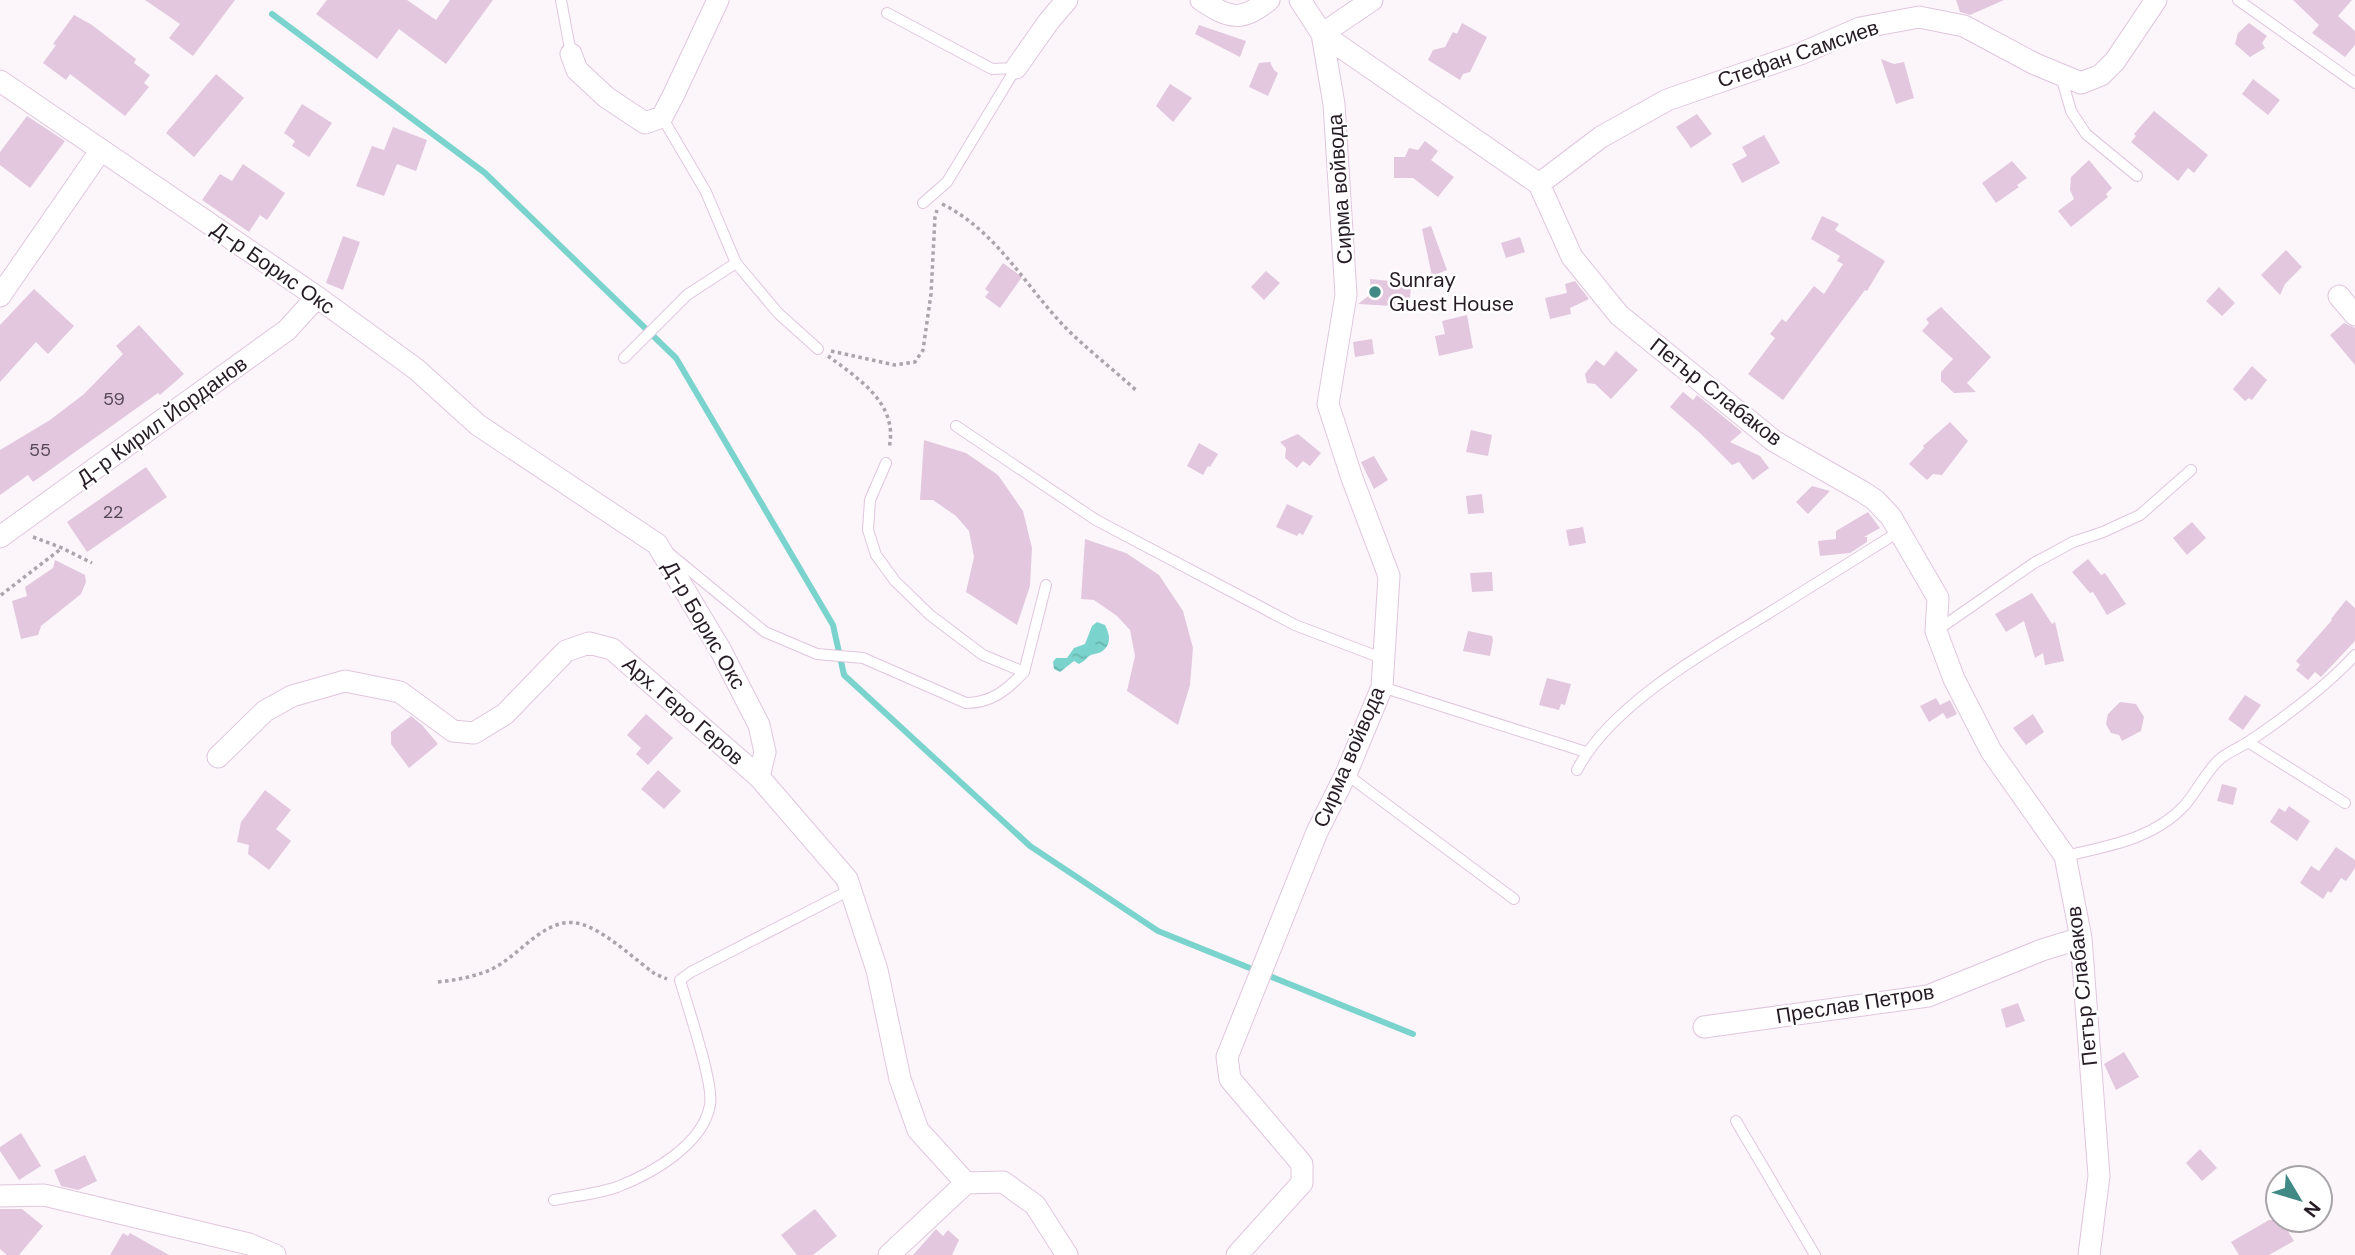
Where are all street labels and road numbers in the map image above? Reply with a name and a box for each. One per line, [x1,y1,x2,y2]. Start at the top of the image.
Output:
street label: Стефан Самсиев [1714,13,1882,95]
street label: Сирма войвода [1321,113,1359,265]
street label: Д-р Борис Окс [206,215,340,321]
street label: Петър Слабаков [1644,332,1788,452]
street label: Д-р Кирил Йорданов [71,350,253,492]
street label: Д-р Борис Окс [656,556,752,694]
street label: Арх. Геро Геров [616,650,750,772]
street label: Сирма войвода [1307,682,1391,832]
street label: Петър Слабаков [2060,905,2104,1067]
street label: Преслав Петров [1774,978,1936,1030]

